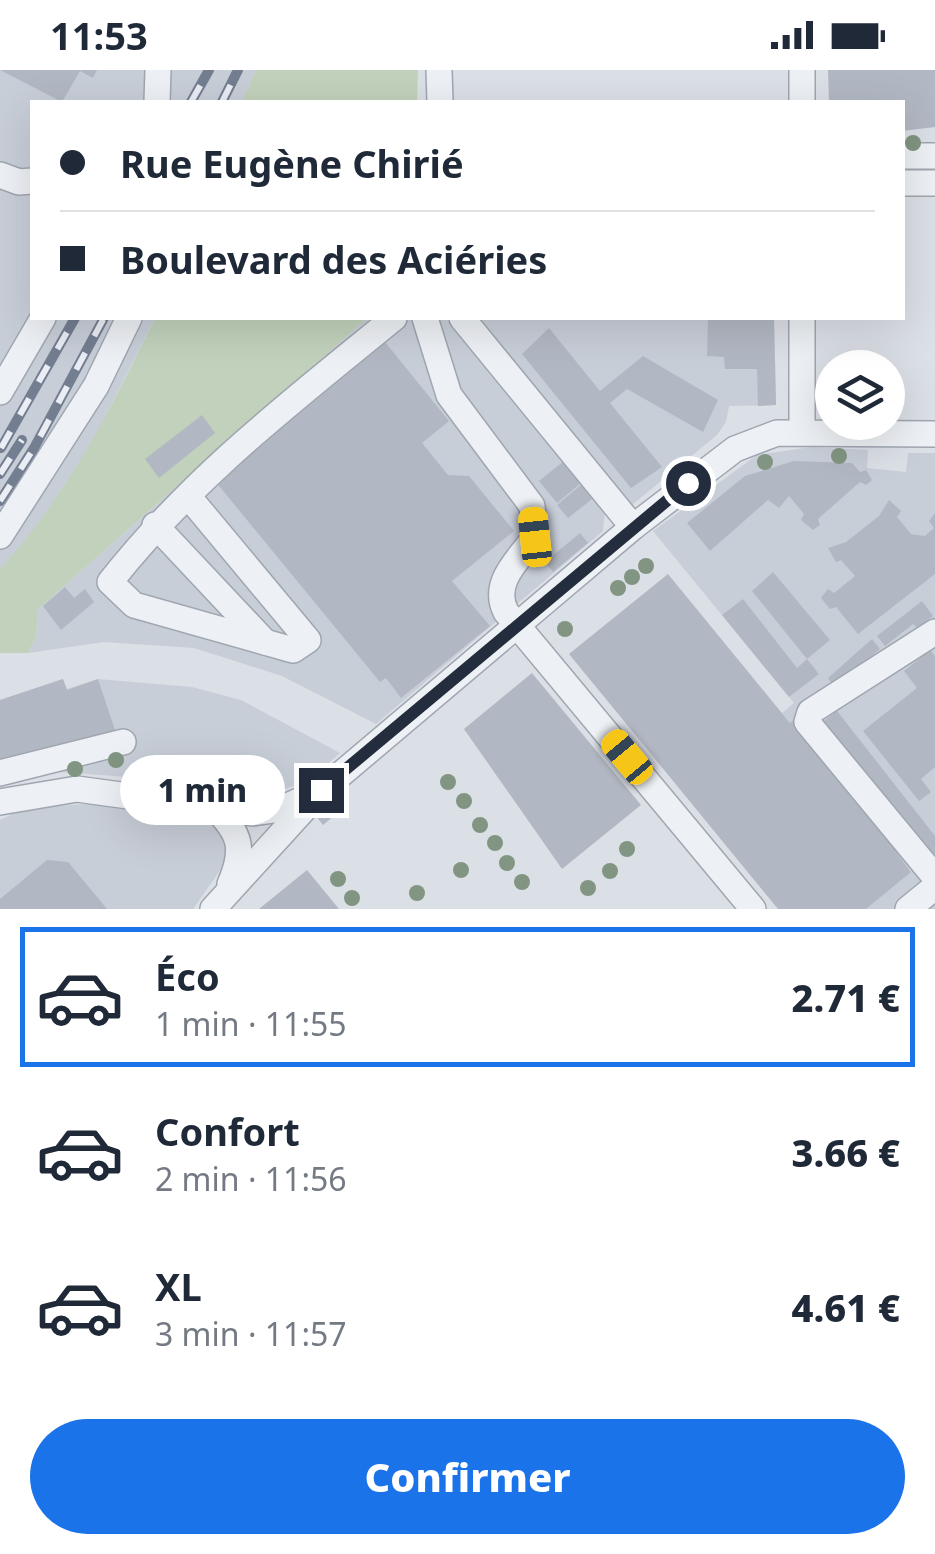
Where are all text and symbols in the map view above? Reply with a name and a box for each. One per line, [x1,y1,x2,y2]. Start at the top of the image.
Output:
text: 11:53 [50,9,148,61]
text: Rue Eugène Chirié [120,137,464,189]
text: Boulevard des Aciéries [120,233,547,285]
map controls [815,350,905,440]
button: layers [815,350,905,440]
route start [666,461,711,506]
car [517,506,553,568]
car [596,724,658,790]
callout: 1 min [121,755,286,825]
text: 1 min [158,768,247,811]
route end [299,768,344,813]
text: Éco [155,950,220,1002]
icon: car [35,952,125,1042]
text: 2.71 € [791,971,900,1023]
text: 1 min · 11:55 [155,1002,347,1045]
text: Confort [155,1105,300,1157]
icon: car [35,1107,125,1197]
text: 3.66 € [791,1126,900,1178]
text: 2 min · 11:56 [155,1157,347,1200]
text: XL [155,1260,202,1312]
icon: car [35,1262,125,1352]
text: 4.61 € [791,1281,900,1333]
text: 3 min · 11:57 [155,1312,347,1355]
button: Confirmer [30,1419,905,1534]

